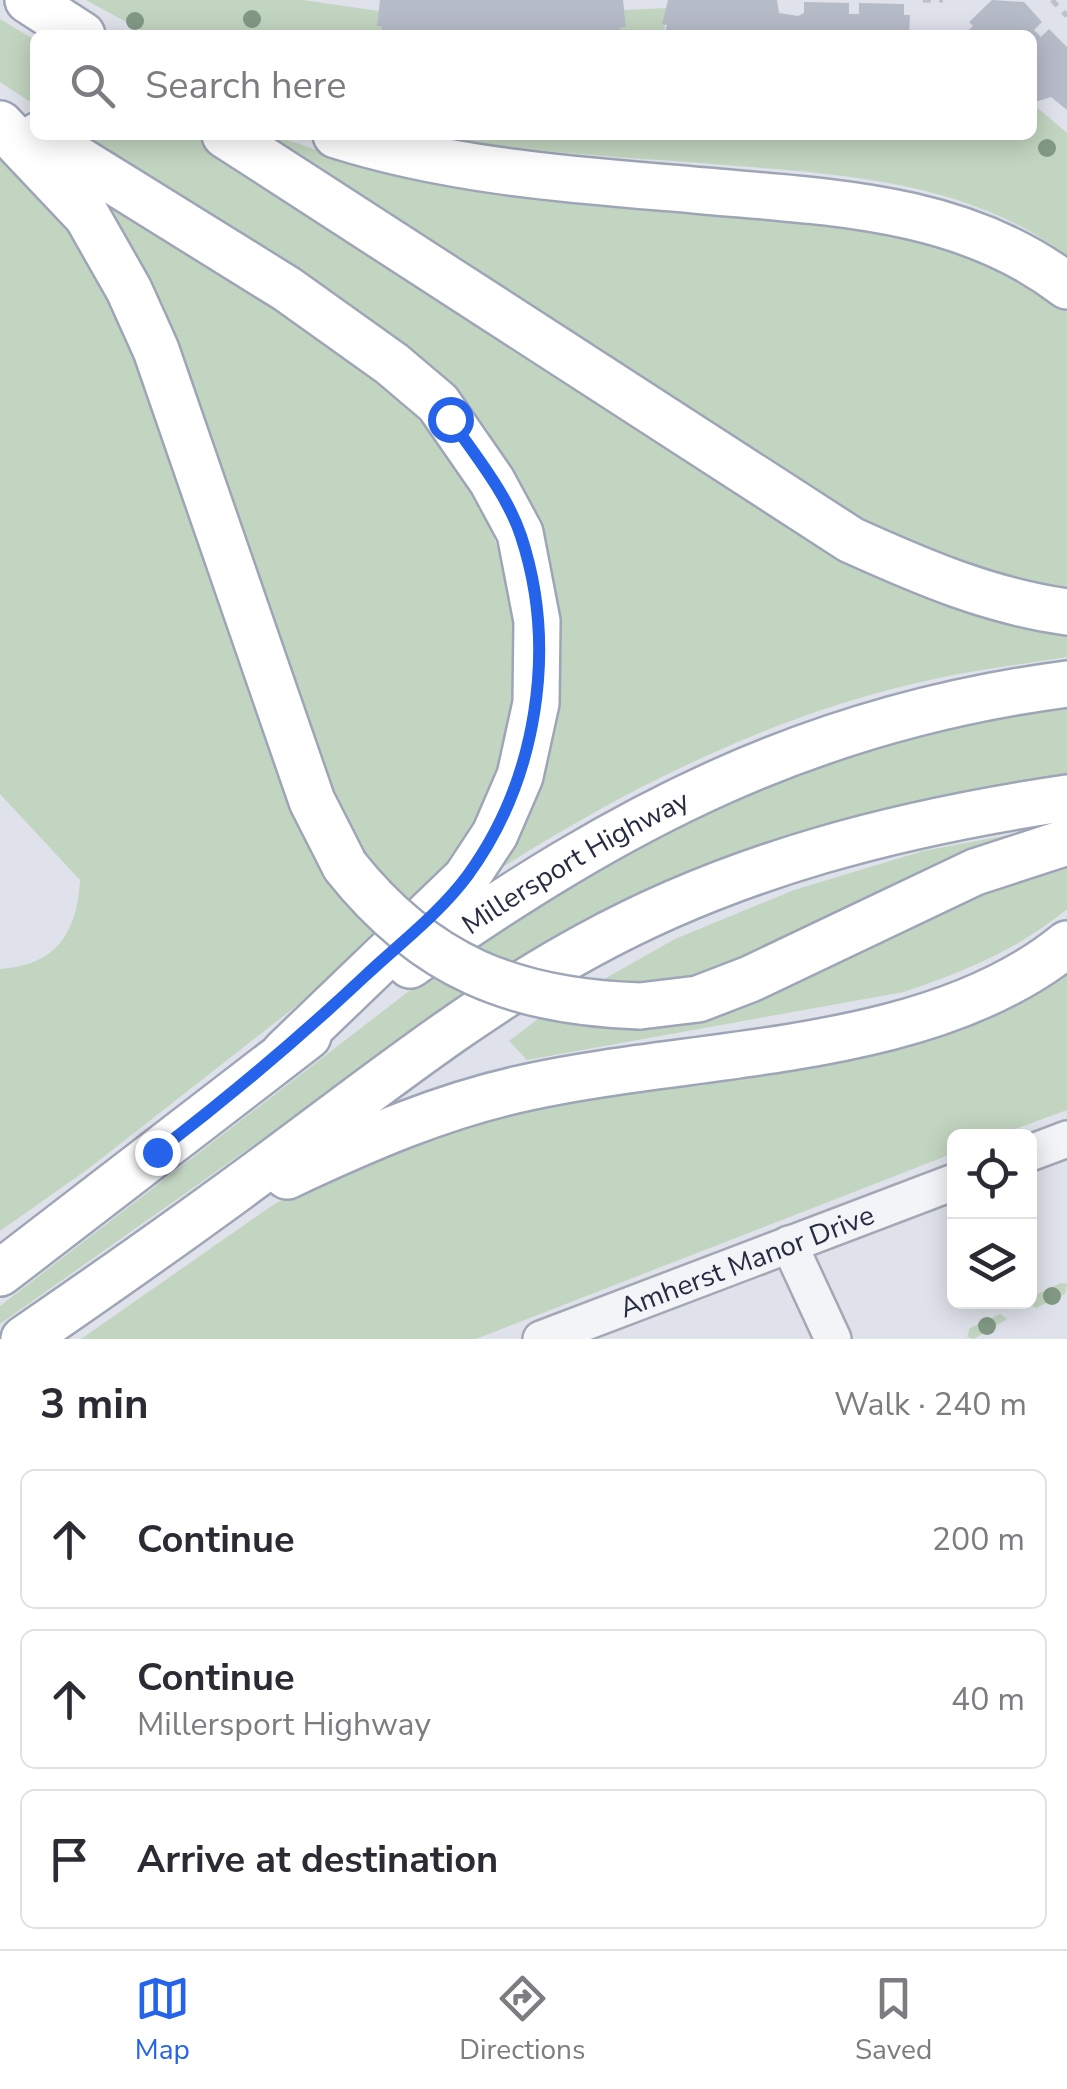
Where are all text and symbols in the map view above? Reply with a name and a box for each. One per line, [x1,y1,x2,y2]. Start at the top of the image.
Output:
search box [30,30,1037,140]
icon: search [65,58,120,113]
text: Search here [145,60,346,111]
route start [428,397,474,443]
street label: Millersport Highway [455,781,696,944]
map controls [947,1129,1037,1309]
button: locate [947,1129,1037,1219]
route end [135,1130,181,1176]
street label: Amherst Manor Drive [614,1196,880,1327]
button: layers [947,1219,1037,1309]
text: 3 min [40,1376,149,1433]
text: Walk · 240 m [834,1383,1027,1426]
icon: ahead [42,1512,97,1567]
text: Continue [137,1514,295,1565]
text: 200 m [932,1518,1025,1561]
text: Continue [137,1652,295,1703]
icon: ahead [42,1672,97,1727]
text: 40 m [951,1678,1025,1721]
text: Millersport Highway [137,1703,431,1746]
icon: arrive [42,1832,97,1887]
text: Arrive at destination [137,1834,498,1885]
tab: Map [135,1971,190,2069]
tab: Directions [459,1971,585,2069]
tab: Saved [855,1971,932,2069]

